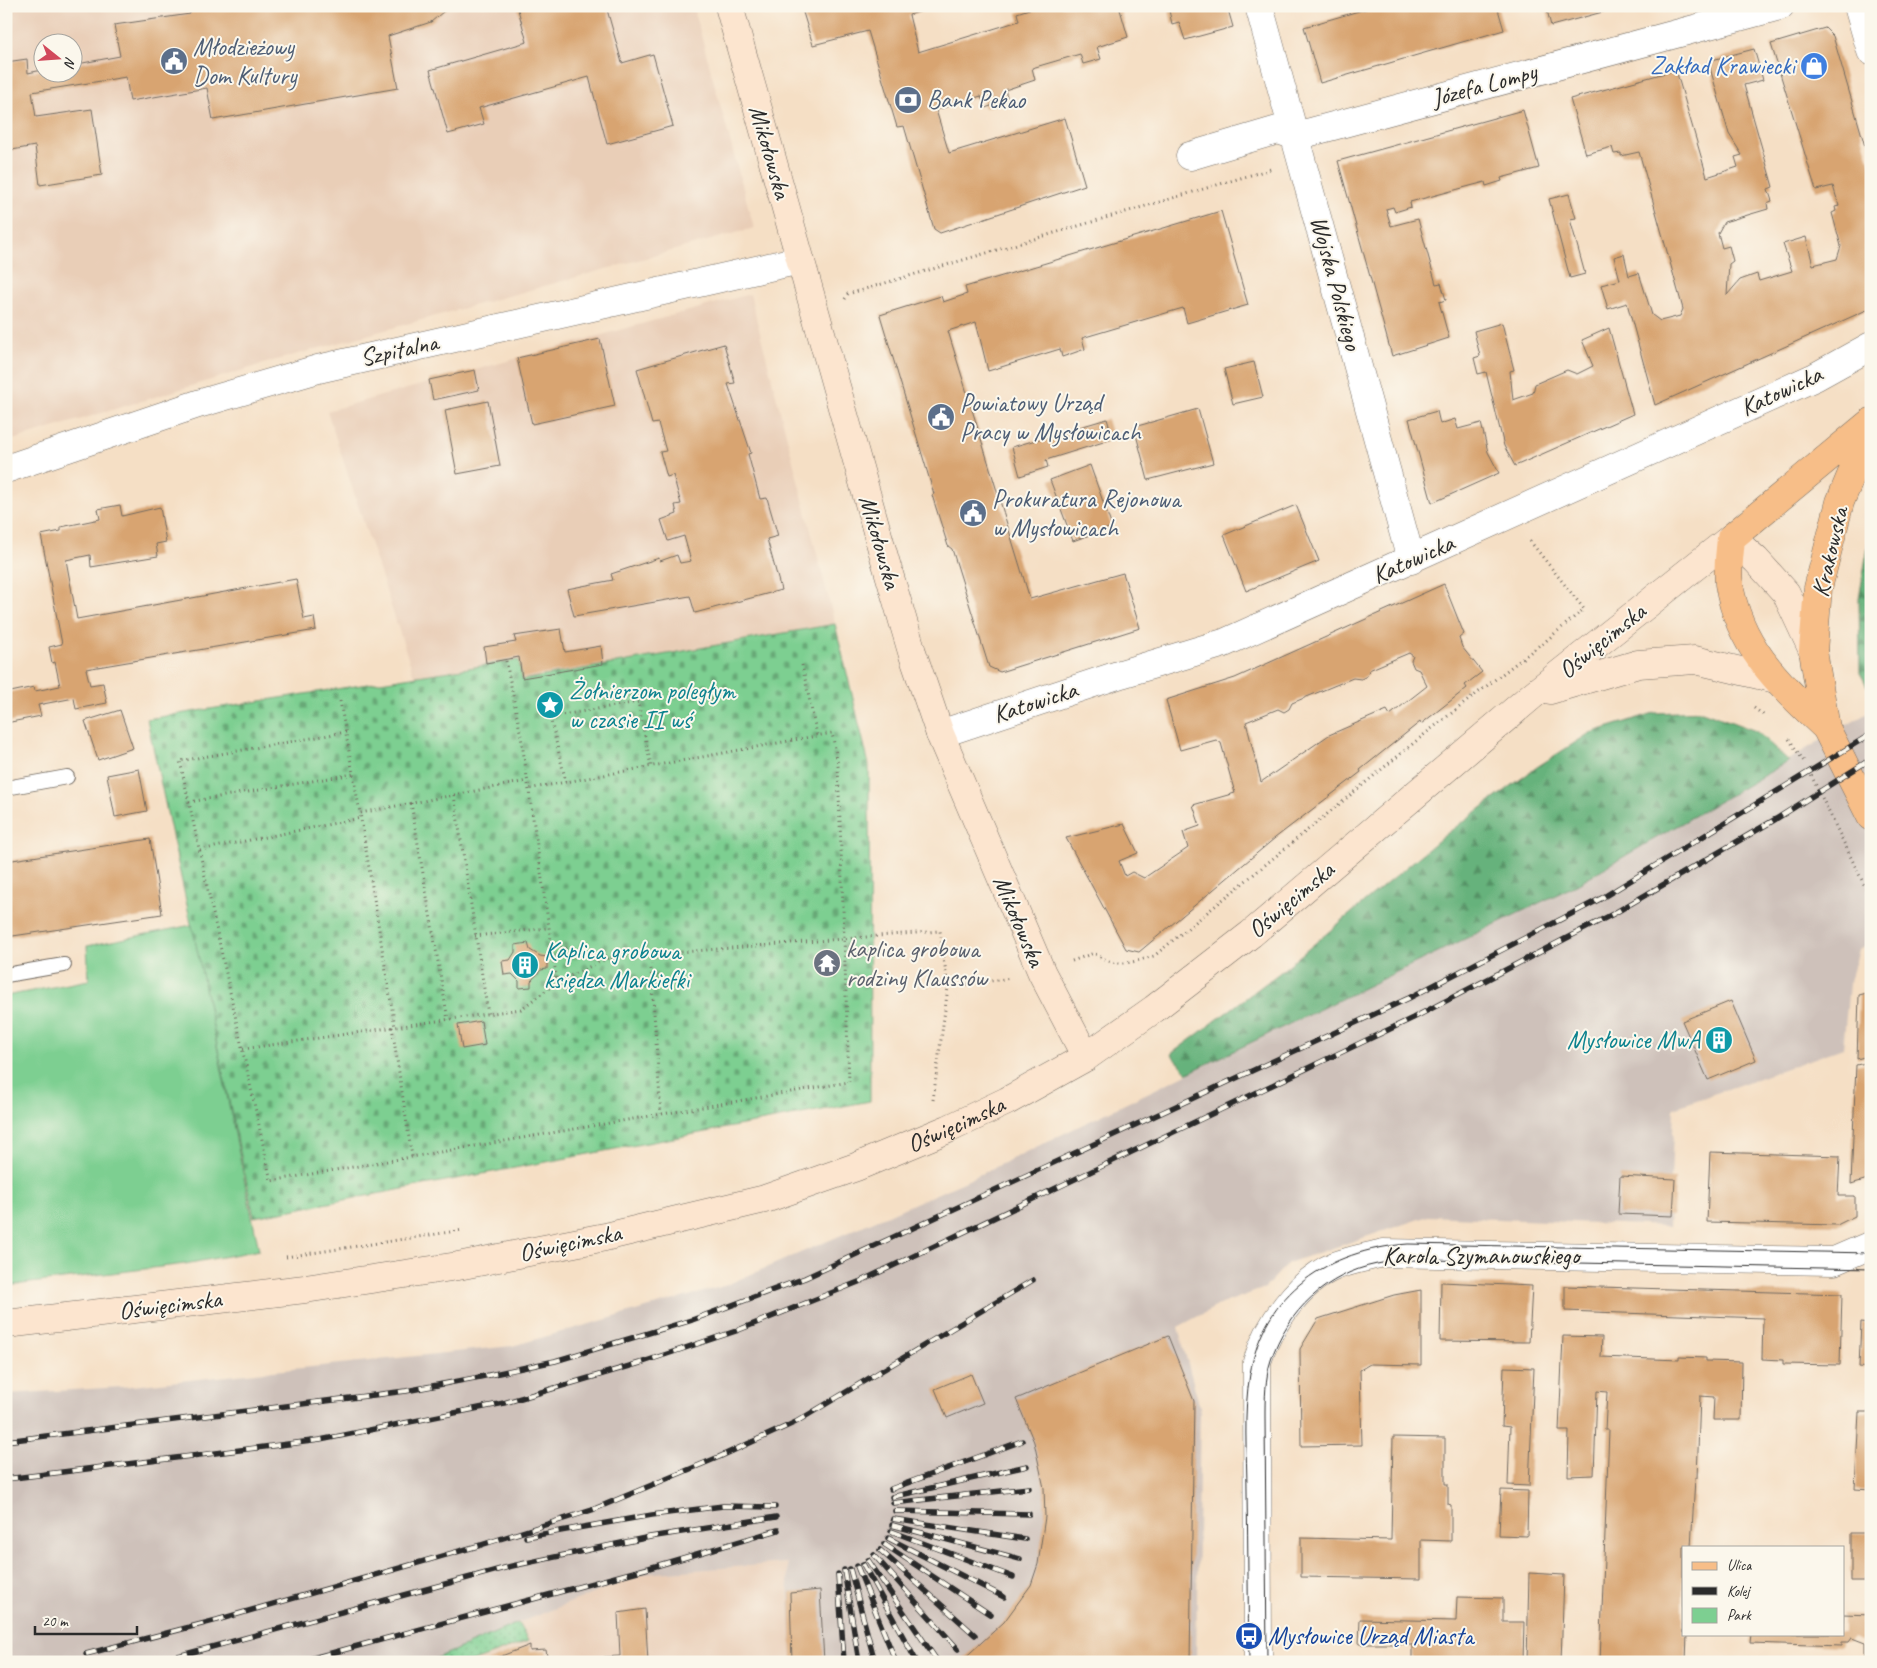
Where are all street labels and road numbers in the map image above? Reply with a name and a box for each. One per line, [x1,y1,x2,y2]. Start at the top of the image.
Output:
street label: Józefa Lompy [1427,55,1541,115]
street label: Mikołowska [741,102,799,204]
street label: Wojska Polskiego [1303,212,1370,355]
street label: Szpitalna [357,326,443,374]
street label: Katowicka [1735,357,1829,424]
street label: Mikołowska [851,492,909,594]
street label: Krakowska [1804,501,1856,600]
street label: Katowicka [1367,526,1461,591]
street label: Oświęcimska [1552,595,1654,686]
street label: Katowicka [989,673,1083,731]
street label: Oświęcimska [1241,853,1342,946]
street label: Mikołowska [986,871,1053,973]
street label: Oświęcimska [902,1088,1012,1160]
street label: Oświęcimska [516,1216,626,1269]
street label: Karola Szymanowskiego [1383,1240,1582,1272]
street label: Oświęcimska [117,1283,225,1327]

